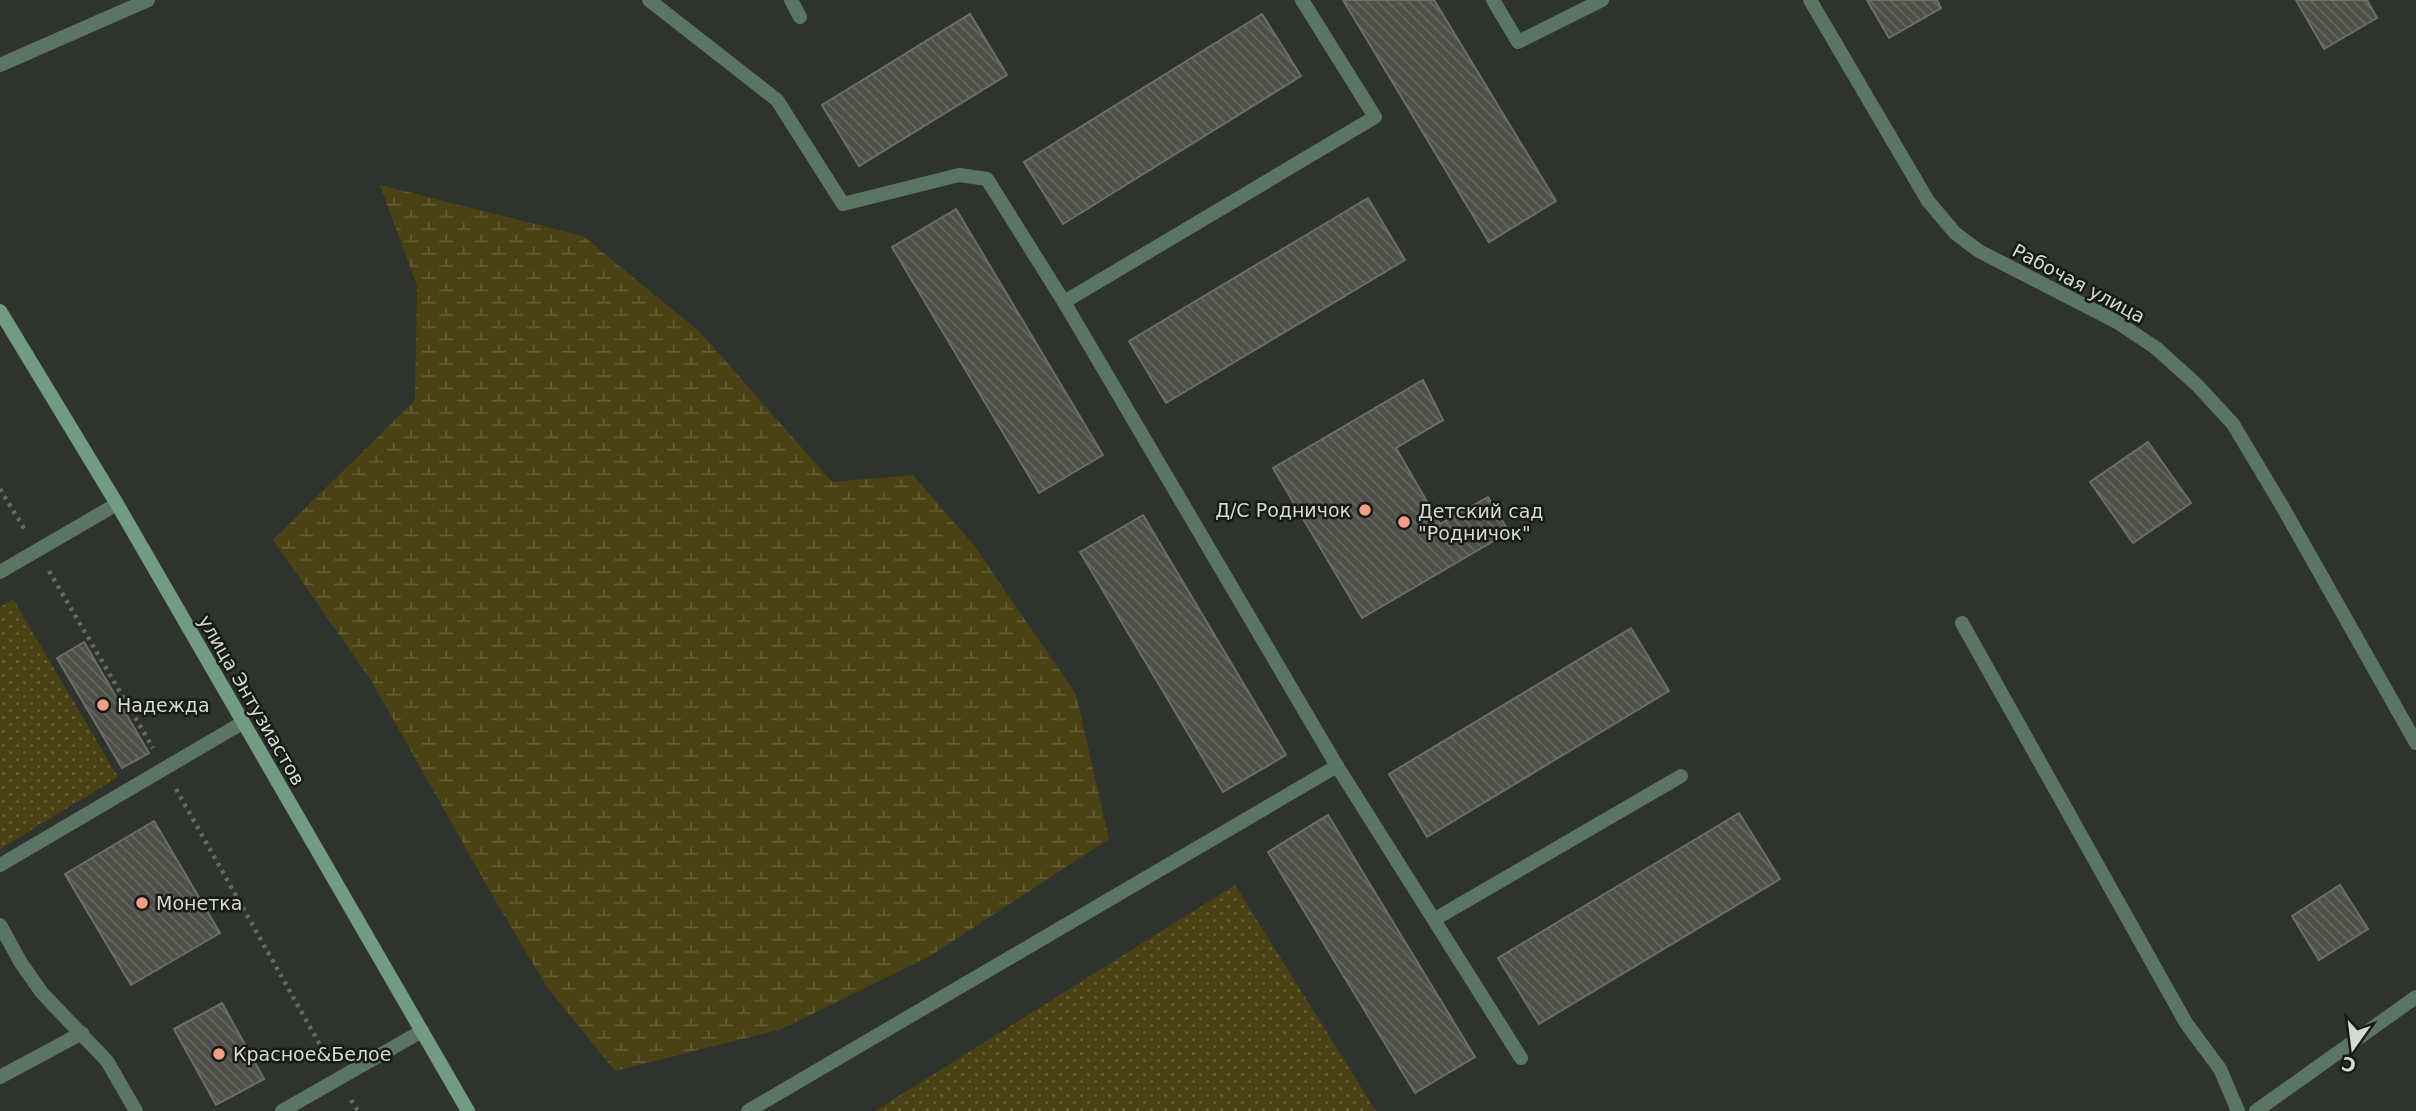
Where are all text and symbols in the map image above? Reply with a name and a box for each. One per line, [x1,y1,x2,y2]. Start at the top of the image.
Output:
street label: Рабочая улица [2009,239,2149,327]
place label: Д/С Родничок [1215,499,1351,521]
place label: Детский сад "Родничок" [1418,500,1544,544]
marker: Д/С Родничок [1357,502,1373,518]
marker: Детский сад "Родничок" [1396,514,1412,530]
street label: улица Энтузиастов [194,611,310,789]
place label: Надежда [117,694,210,716]
marker: Надежда [95,697,111,713]
place label: Монетка [156,892,242,914]
marker: Монетка [134,895,150,911]
north arrow [2318,1013,2388,1083]
place label: Красное&Белое [233,1043,391,1065]
marker: Красное&Белое [211,1046,227,1062]
text: С [2339,1052,2358,1077]

